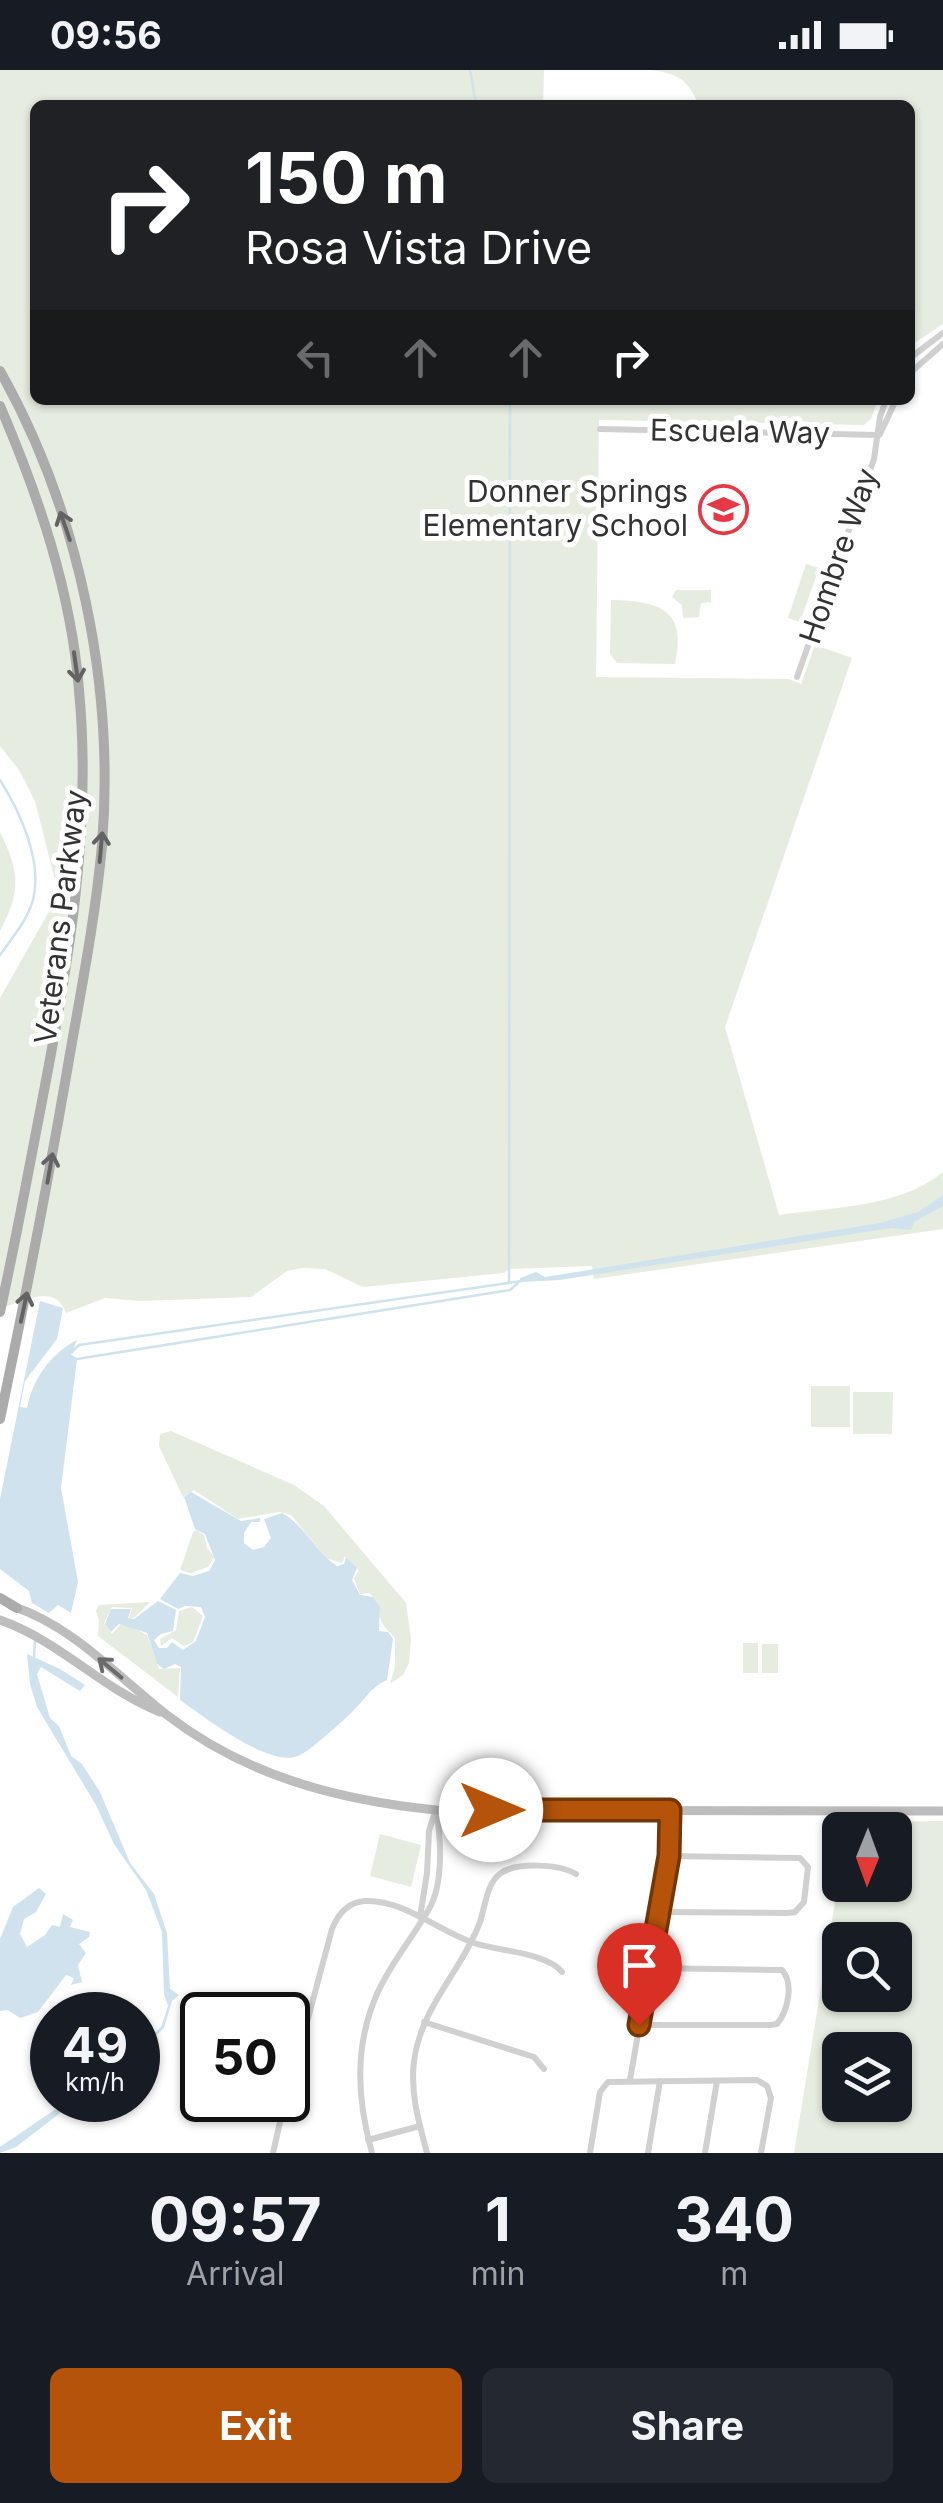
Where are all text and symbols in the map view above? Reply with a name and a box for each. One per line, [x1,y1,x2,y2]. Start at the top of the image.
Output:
text: 09:56 [50,12,162,58]
text: 150 m [245,135,448,220]
icon: right [80,140,210,270]
text: Rosa Vista Drive [245,220,592,275]
icon: left [288,330,343,385]
icon: ahead [393,330,448,385]
icon: ahead [498,330,553,385]
icon: right [603,330,658,385]
street label: Escuela Way [650,411,830,451]
street label: Hombre Way [791,463,885,648]
place label: Donner Springs Elementary School [422,473,688,543]
school or university icon: Donner Springs Elementary School [697,483,749,535]
one-way arrow [55,511,73,542]
one-way arrow [68,650,86,682]
street label: Veterans Parkway [27,788,93,1046]
one-way arrow [91,831,110,864]
one-way arrow [41,1152,60,1185]
one-way arrow [16,1292,34,1324]
one-way arrow [98,1657,124,1679]
position arrow [439,1758,543,1862]
north arrow [822,1812,912,1902]
map controls [822,1812,912,2122]
button: search [822,1922,912,2012]
pin [597,1923,682,2026]
icon: arrive [612,1938,667,1993]
speed limit sign: 50 [180,1992,310,2122]
text: 49 [62,2015,128,2075]
button: layers [822,2032,912,2122]
text: km/h [65,2067,125,2097]
text: 09:57 [149,2183,322,2255]
text: 1 [485,2183,511,2255]
text: 340 [674,2183,794,2255]
text: Arrival [186,2254,285,2293]
text: min [471,2254,525,2293]
text: m [720,2254,748,2293]
button: Exit [50,2368,462,2483]
button: Share [482,2368,893,2483]

